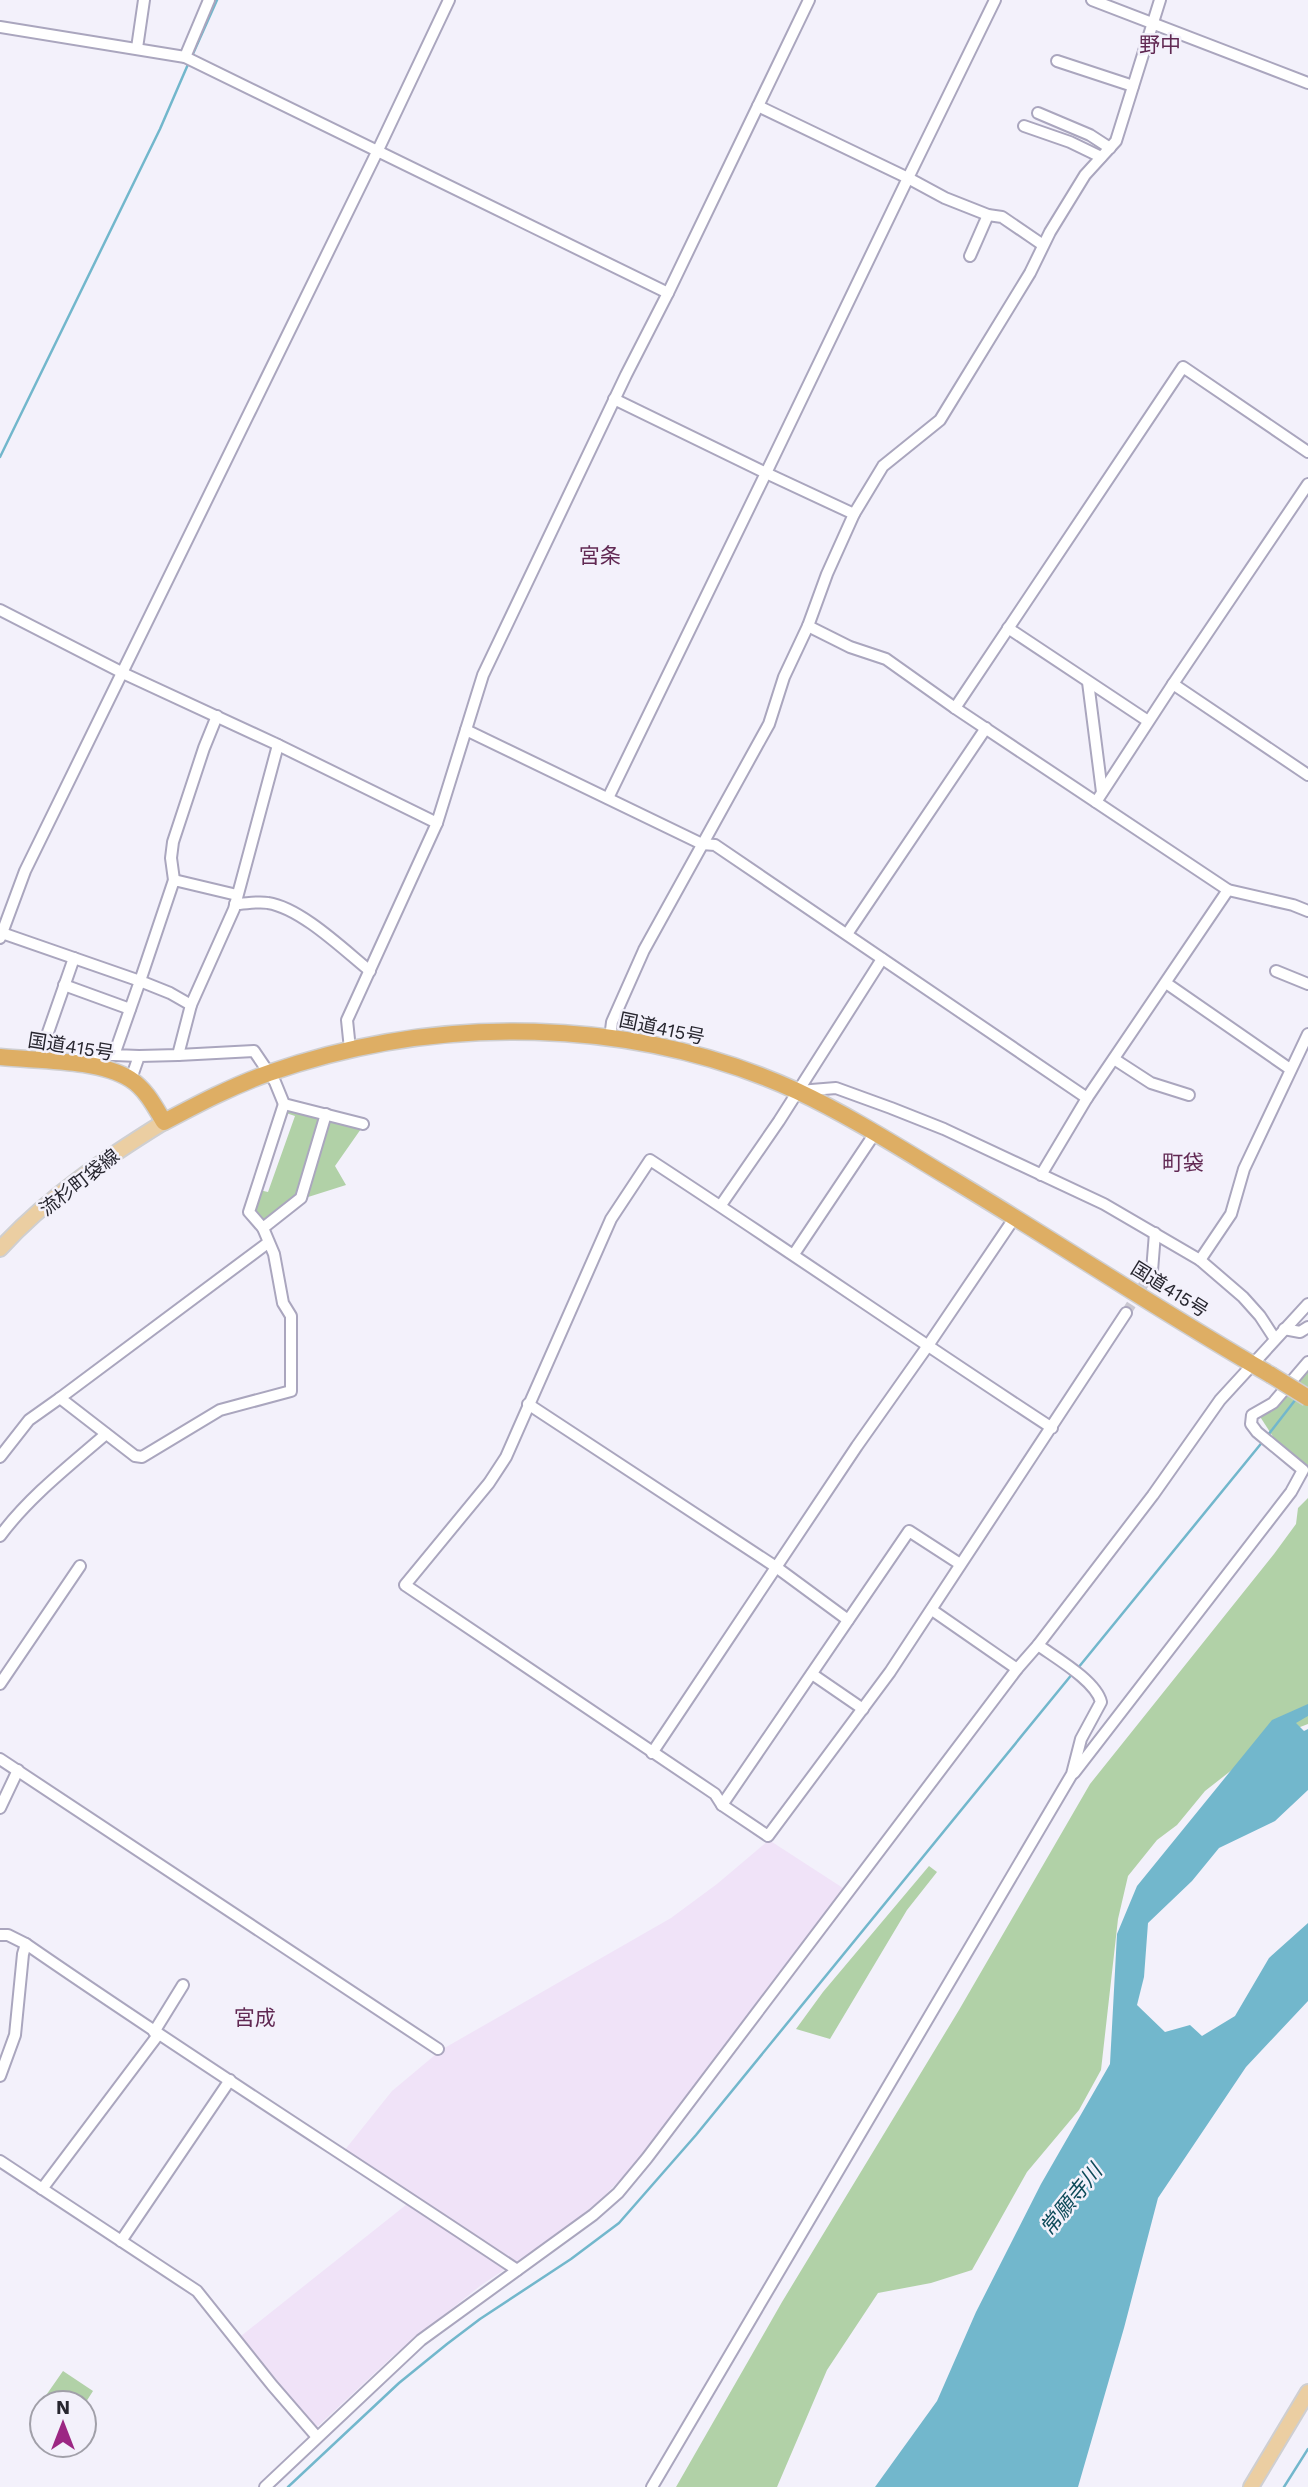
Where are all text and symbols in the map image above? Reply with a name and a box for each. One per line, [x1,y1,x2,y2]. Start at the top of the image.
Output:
district label: 野中 [1139,32,1181,57]
district label: 宮条 [579,543,621,568]
street label: 国道415号 [617,1008,707,1049]
street label: 国道415号 [26,1028,116,1065]
street label: 流杉町袋線 [35,1144,124,1221]
district label: 町袋 [1162,1150,1204,1175]
street label: 国道415号 [1127,1257,1213,1322]
district label: 宮成 [234,2005,276,2030]
water label: 常願寺川 [1034,2158,1108,2240]
north arrow [28,2389,98,2459]
text: N [56,2396,70,2419]

